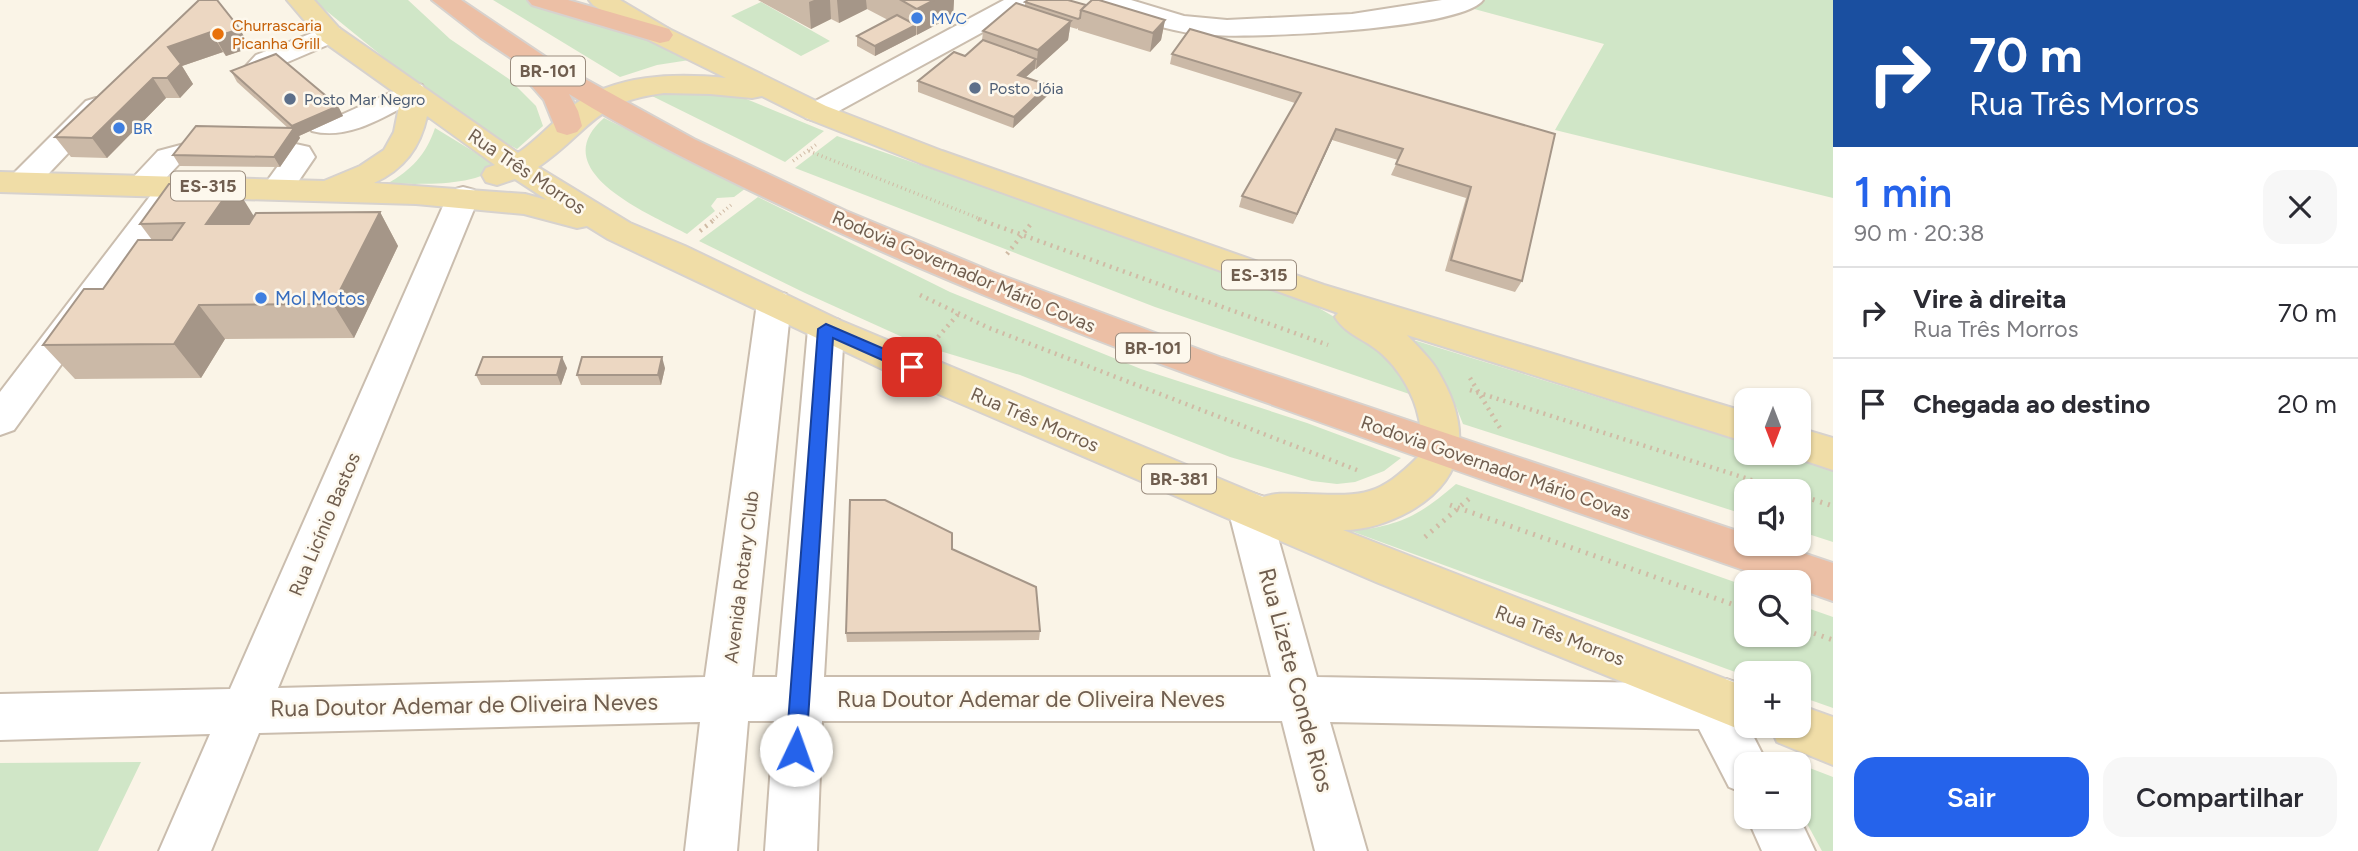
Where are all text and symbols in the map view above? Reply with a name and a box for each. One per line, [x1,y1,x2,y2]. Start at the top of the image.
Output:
place label: MVC [931,9,967,28]
marker: MVC [909,10,925,26]
place label: Churrascaria Picanha Grill [232,16,322,53]
text: 70 m [1969,25,2082,84]
marker: Churrascaria Picanha Grill [210,26,226,42]
icon: right [1854,28,1945,119]
road number: BR-101 [511,56,585,86]
place label: Posto Jóia [989,79,1063,98]
marker: Posto Jóia [967,80,983,96]
text: Rua Três Morros [1969,85,2199,123]
place label: Posto Mar Negro [304,90,425,109]
marker: Posto Mar Negro [282,91,298,107]
place label: BR [133,119,153,138]
marker: BR [111,120,127,136]
street label: Rua Três Morros [464,124,590,219]
text: 1 min [1854,167,1952,218]
button: close [2263,170,2337,244]
road number: ES-315 [171,172,245,201]
street label: Rodovia Governador Mário Covas [829,205,1099,338]
text: 90 m · 20:38 [1854,219,1984,247]
road number: ES-315 [1222,260,1296,290]
text: Vire à direita [1913,283,2066,315]
place label: Mol Motos [275,287,365,310]
marker: Mol Motos [253,290,269,306]
icon: right [1854,294,1892,332]
text: 70 m [2278,297,2337,329]
text: Rua Três Morros [1913,315,2078,343]
road number: BR-101 [1116,334,1190,362]
pin [882,337,942,397]
icon: arrive [893,348,931,386]
street label: Rua Três Morros [967,382,1102,457]
icon: arrive [1854,385,1892,423]
north arrow [1734,388,1811,466]
map controls [1734,388,1811,829]
text: Chegada ao destino [1913,388,2150,420]
text: 20 m [2277,388,2337,420]
street label: Rodovia Governador Mário Covas [1358,410,1634,525]
street label: Rua Licínio Bastos [284,449,365,599]
road number: BR-381 [1142,464,1216,494]
button: sound [1734,479,1811,556]
street label: Avenida Rotary Club [719,489,763,665]
street label: Rua Lizete Conde Rios [1253,565,1339,795]
button: search [1734,570,1811,647]
street label: Rua Três Morros [1492,600,1628,671]
button: + [1734,661,1811,738]
street label: Rua Doutor Ademar de Oliveira Neves [837,685,1225,713]
street label: Rua Doutor Ademar de Oliveira Neves [270,688,658,722]
position arrow [759,713,833,787]
button: − [1734,752,1811,829]
button: Sair [1854,757,2089,837]
button: Compartilhar [2103,757,2337,837]

